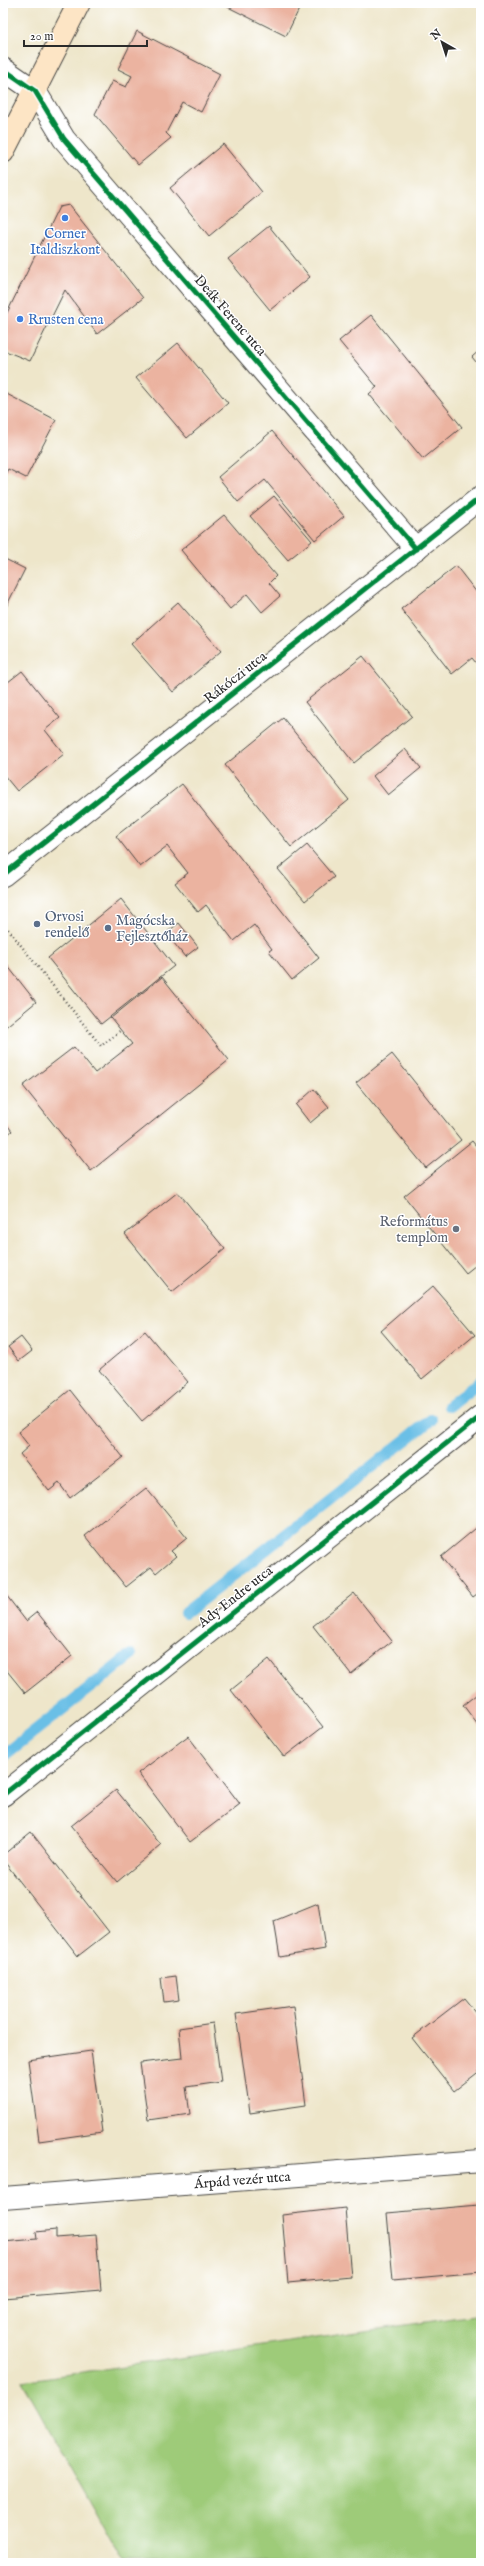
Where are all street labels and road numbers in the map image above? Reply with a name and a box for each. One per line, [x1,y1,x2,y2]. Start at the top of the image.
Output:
street label: Deák Ferenc utca [190,271,271,361]
street label: Rákóczi utca [201,647,271,708]
street label: Ady Endre utca [194,1561,277,1632]
street label: Árpád vezér utca [192,2168,292,2193]

